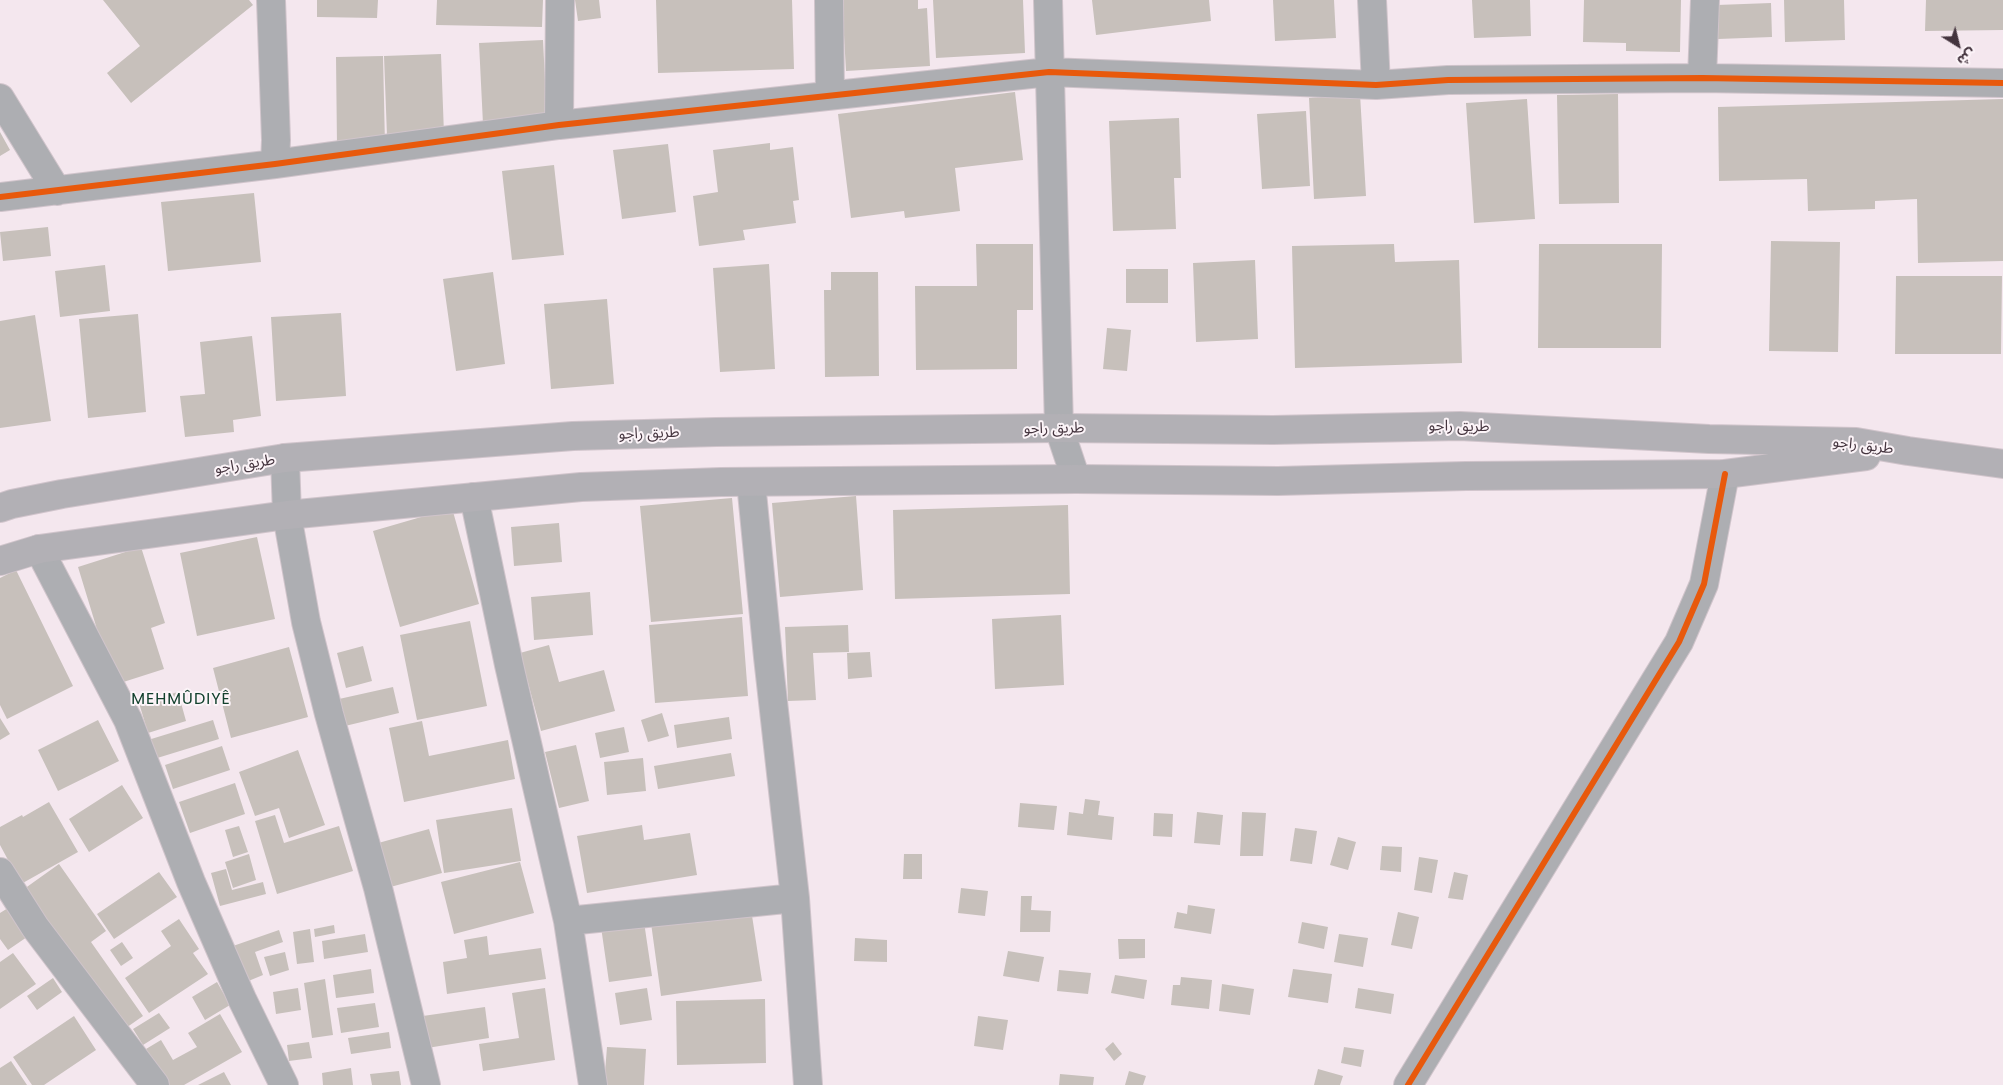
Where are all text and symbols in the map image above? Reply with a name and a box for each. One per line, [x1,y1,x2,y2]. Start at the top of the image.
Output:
north arrow [1933,20,1983,70]
text: ش [1953,43,1980,71]
street label: طريق راجو [1428,417,1490,437]
street label: طريق راجو [1023,419,1085,439]
street label: طريق راجو [618,424,680,444]
street label: طريق راجو [1832,433,1894,459]
street label: طريق راجو [214,451,276,479]
district label: MEHMÛDIYÊ [130,690,232,710]

